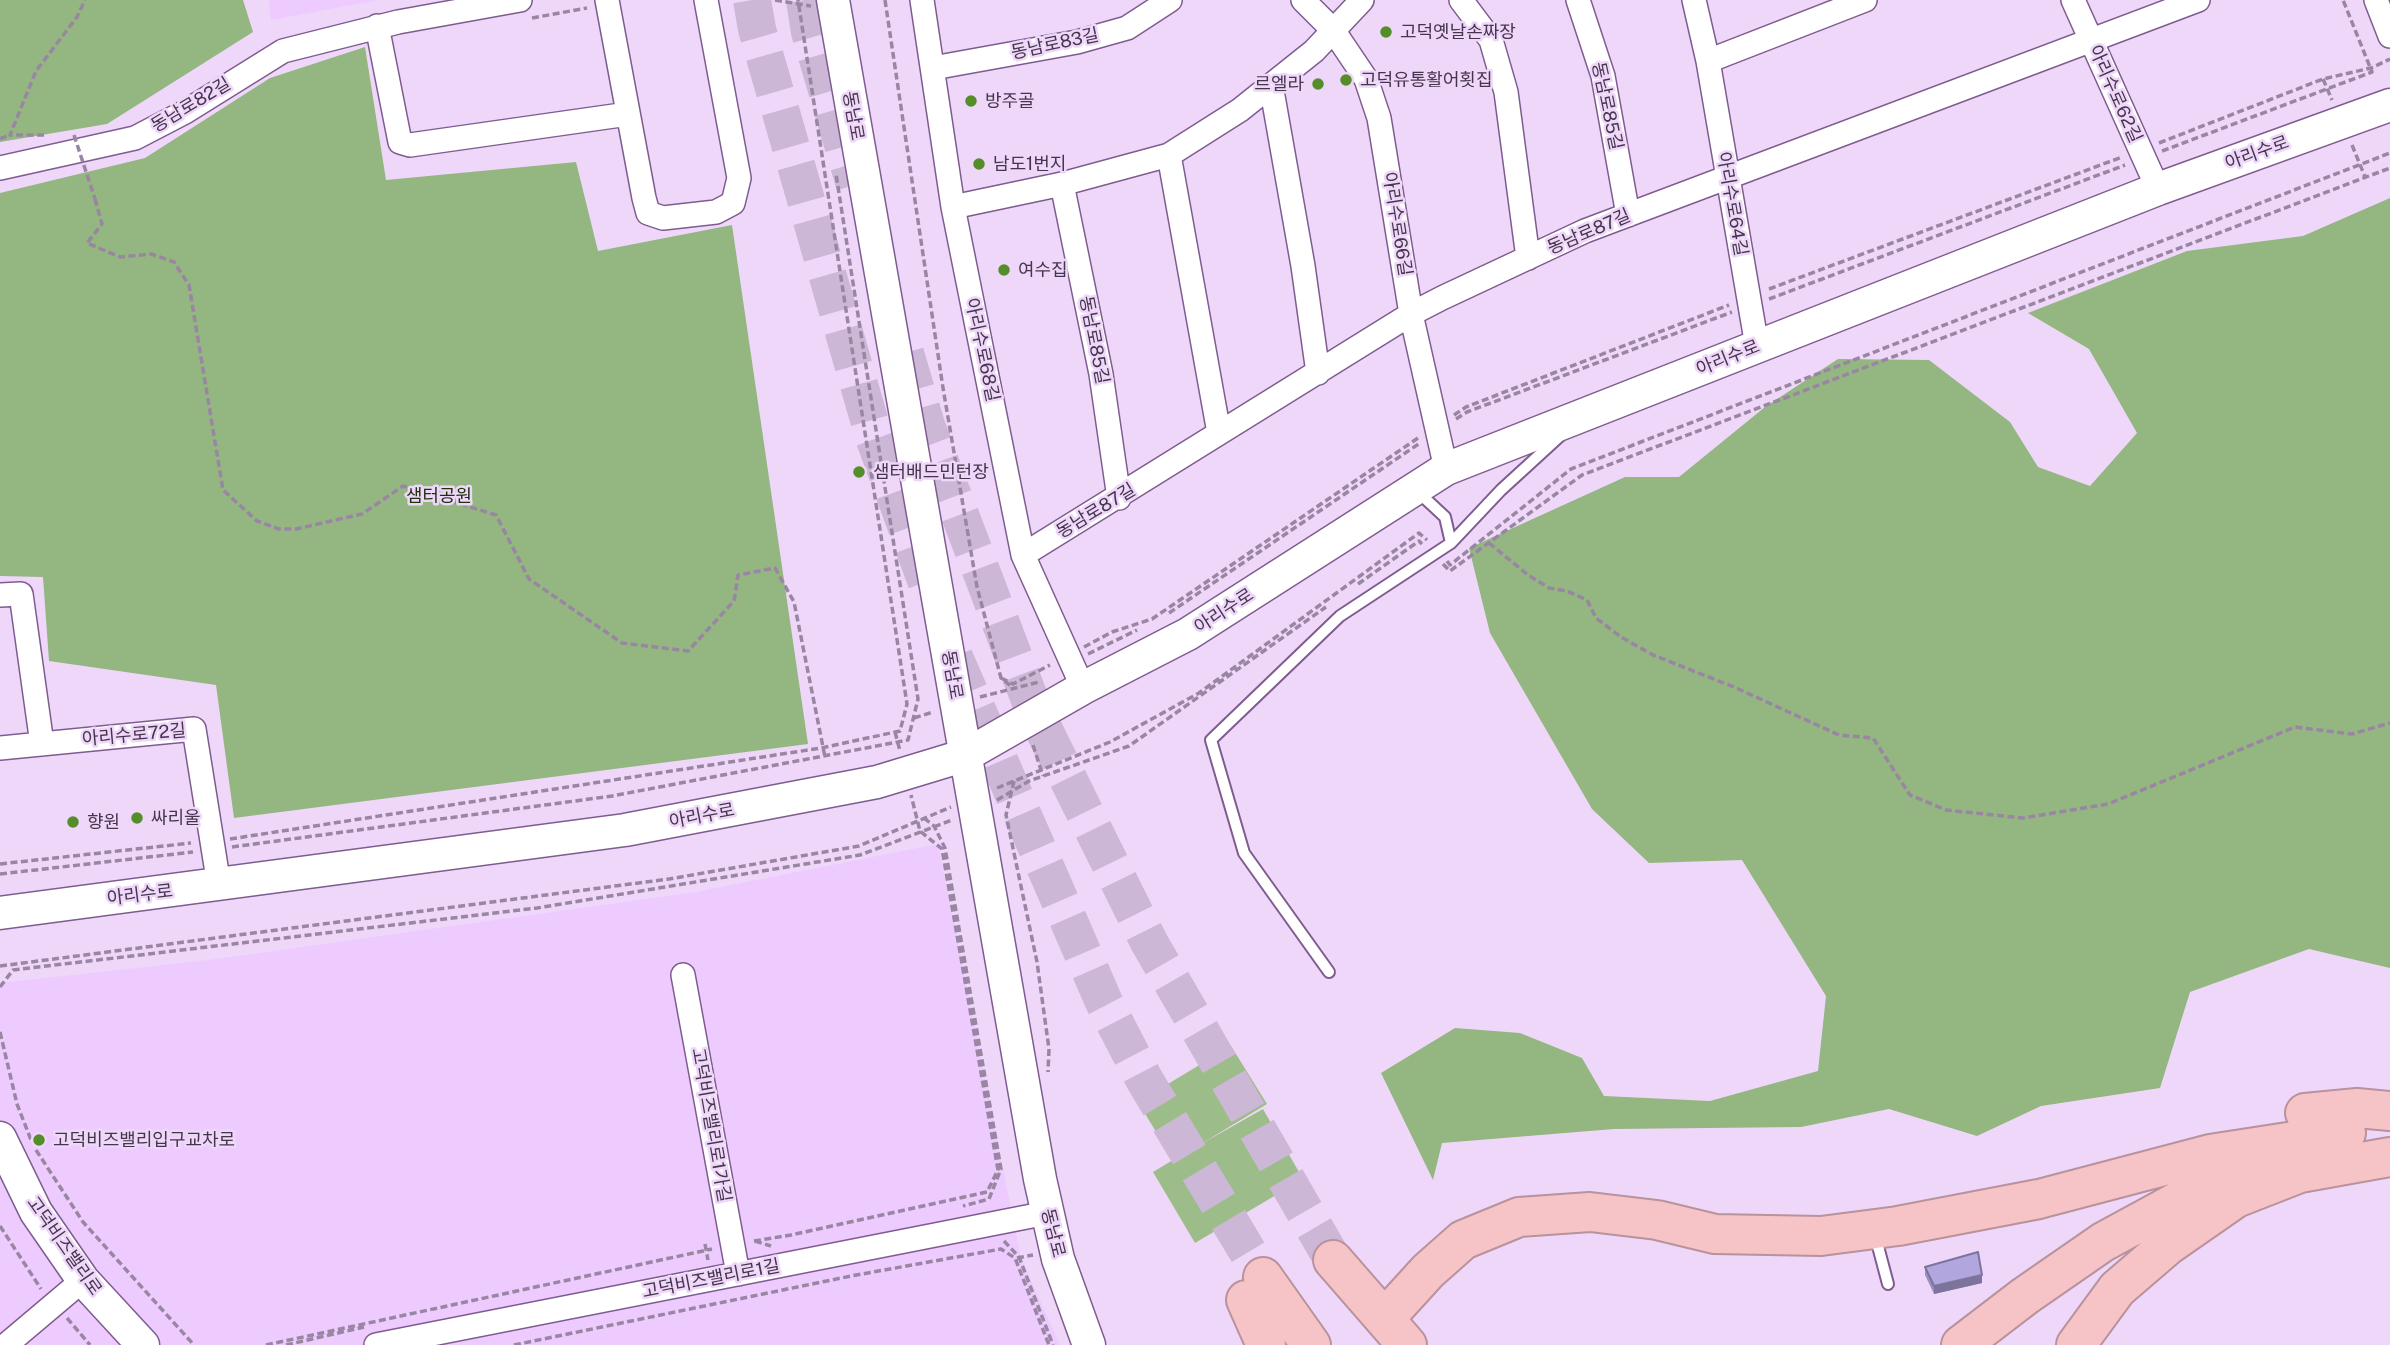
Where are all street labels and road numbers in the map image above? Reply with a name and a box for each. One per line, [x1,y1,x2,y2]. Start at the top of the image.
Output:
street label: 동남로83길 [1009,24,1101,64]
street label: 아리수로62길 [2084,42,2146,146]
street label: 동남로85길 [1587,60,1627,152]
street label: 동남로82길 [147,73,235,137]
street label: 동남로 [838,90,868,142]
street label: 아리수로 [2222,132,2292,174]
street label: 아리수로64길 [1712,150,1752,258]
street label: 아리수로66길 [1378,170,1416,278]
street label: 동남로87길 [1544,205,1634,259]
street label: 동남로85길 [1075,294,1113,386]
street label: 아리수로68길 [960,296,1004,404]
street label: 아리수로 [1693,336,1763,380]
street label: 동남로87길 [1053,479,1139,543]
street label: 아리수로 [1190,584,1258,638]
street label: 동남로 [937,649,967,701]
street label: 아리수로72길 [81,720,187,750]
street label: 아리수로 [667,799,737,833]
street label: 아리수로 [106,880,174,910]
street label: 고덕비즈밸리로1가길 [687,1046,735,1204]
street label: 고덕비즈밸리로 [22,1192,106,1300]
street label: 동남로 [1037,1206,1069,1260]
street label: 고덕비즈밸리로1길 [640,1255,782,1303]

